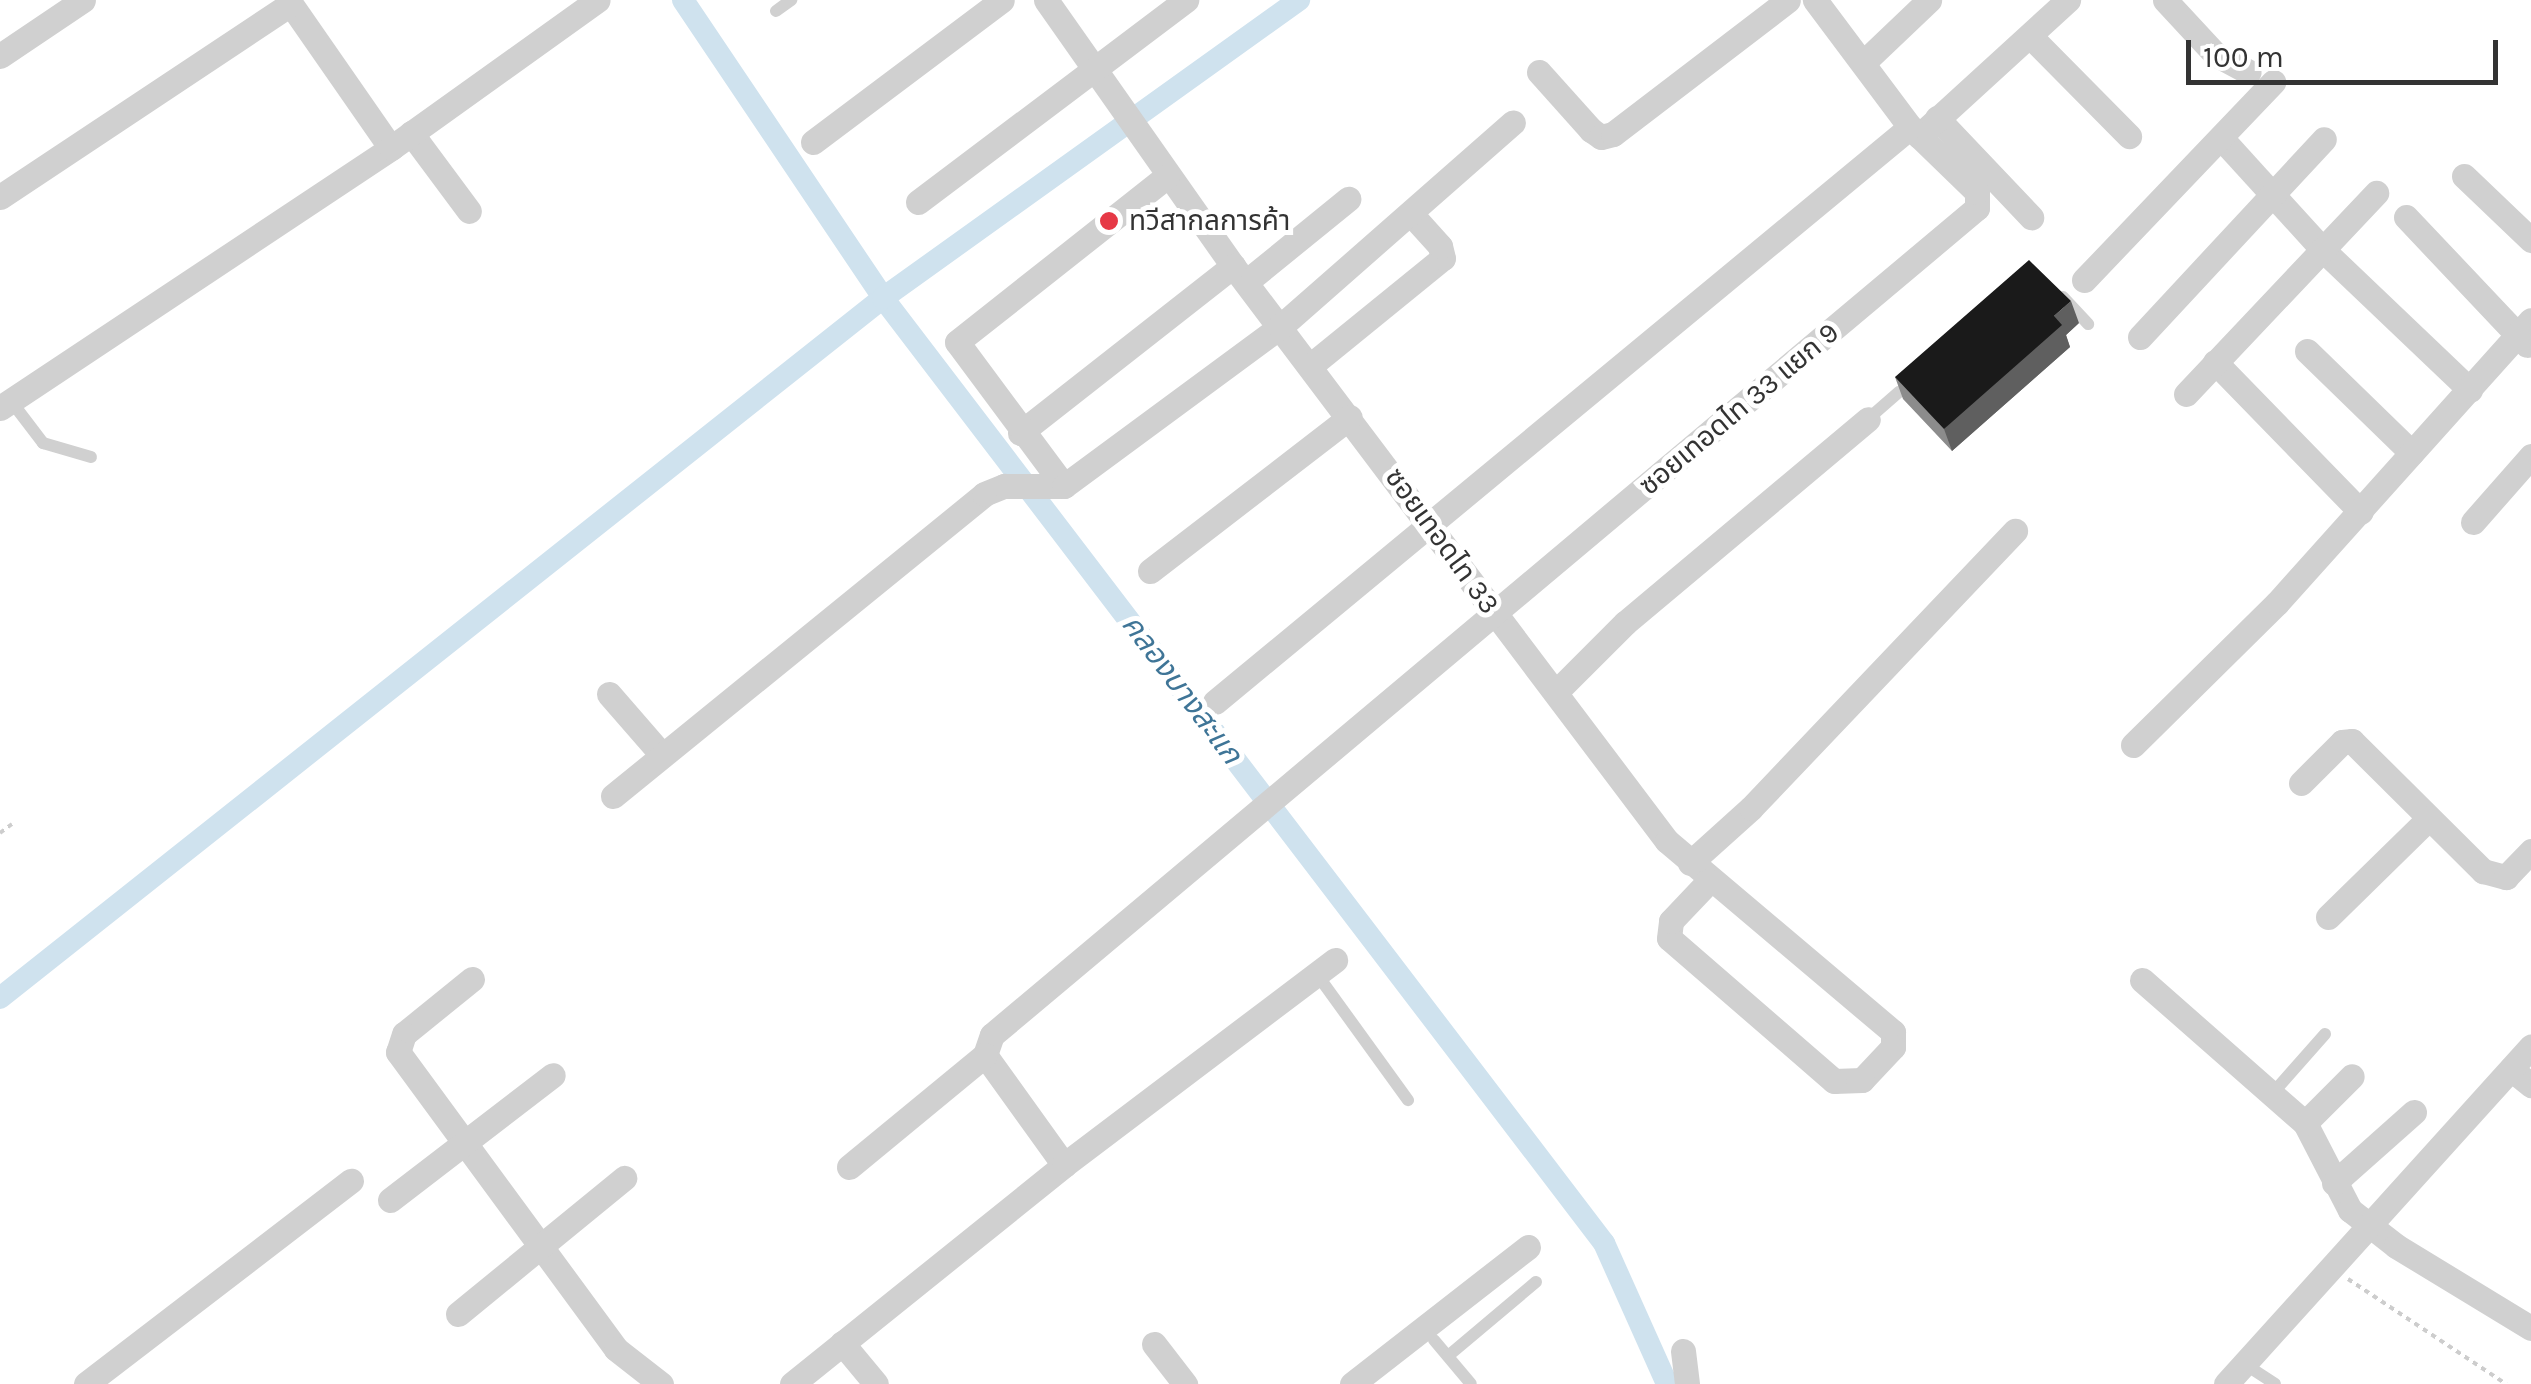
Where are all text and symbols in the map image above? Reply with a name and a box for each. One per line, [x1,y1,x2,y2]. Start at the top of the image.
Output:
scale bar [2191,20,2504,82]
text: 100 m [2203,39,2284,75]
place label: ทวีสากลการค้า [1129,204,1290,238]
marker: ทวีสากลการค้า [1098,210,1120,232]
street label: ซอยเทอดไท 33 แยก 9 [1632,316,1846,502]
street label: ซอยเทอดไท 33 [1378,461,1506,621]
water label: คลองบางสะแก [1114,607,1250,771]

